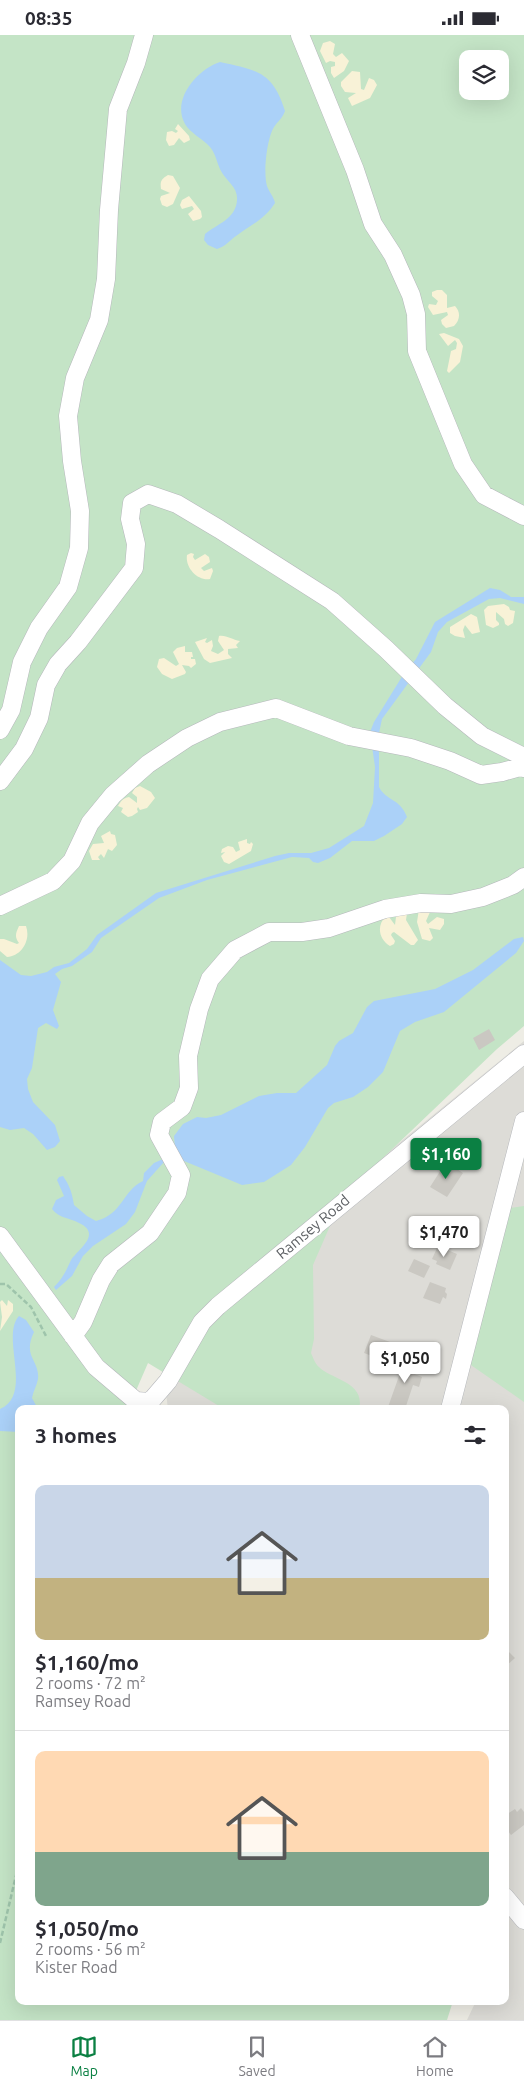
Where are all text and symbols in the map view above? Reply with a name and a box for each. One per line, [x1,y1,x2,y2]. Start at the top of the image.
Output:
text: 08:35 [25,7,73,29]
map controls [459,50,509,100]
button: layers [459,50,509,100]
pin: $1,160 [405,1137,487,1180]
text: $1,160 [421,1145,471,1163]
street label: Ramsey Road [273,1191,353,1262]
pin: $1,470 [403,1215,485,1258]
text: $1,470 [419,1223,469,1241]
pin: $1,050 [364,1341,446,1384]
text: $1,050 [380,1349,430,1367]
icon: filters [461,1421,489,1449]
text: 3 homes [35,1423,117,1447]
icon: home [217,1518,307,1608]
text: $1,160/mo [35,1650,139,1674]
text: 2 rooms · 72 m² [35,1674,146,1692]
text: Ramsey Road [35,1692,131,1710]
icon: home [217,1783,307,1873]
text: $1,050/mo [35,1916,139,1940]
text: 2 rooms · 56 m² [35,1940,146,1958]
text: Kister Road [35,1958,118,1976]
tab: Map [70,2033,98,2079]
tab: Saved [238,2033,276,2079]
tab: Home [416,2033,454,2079]

